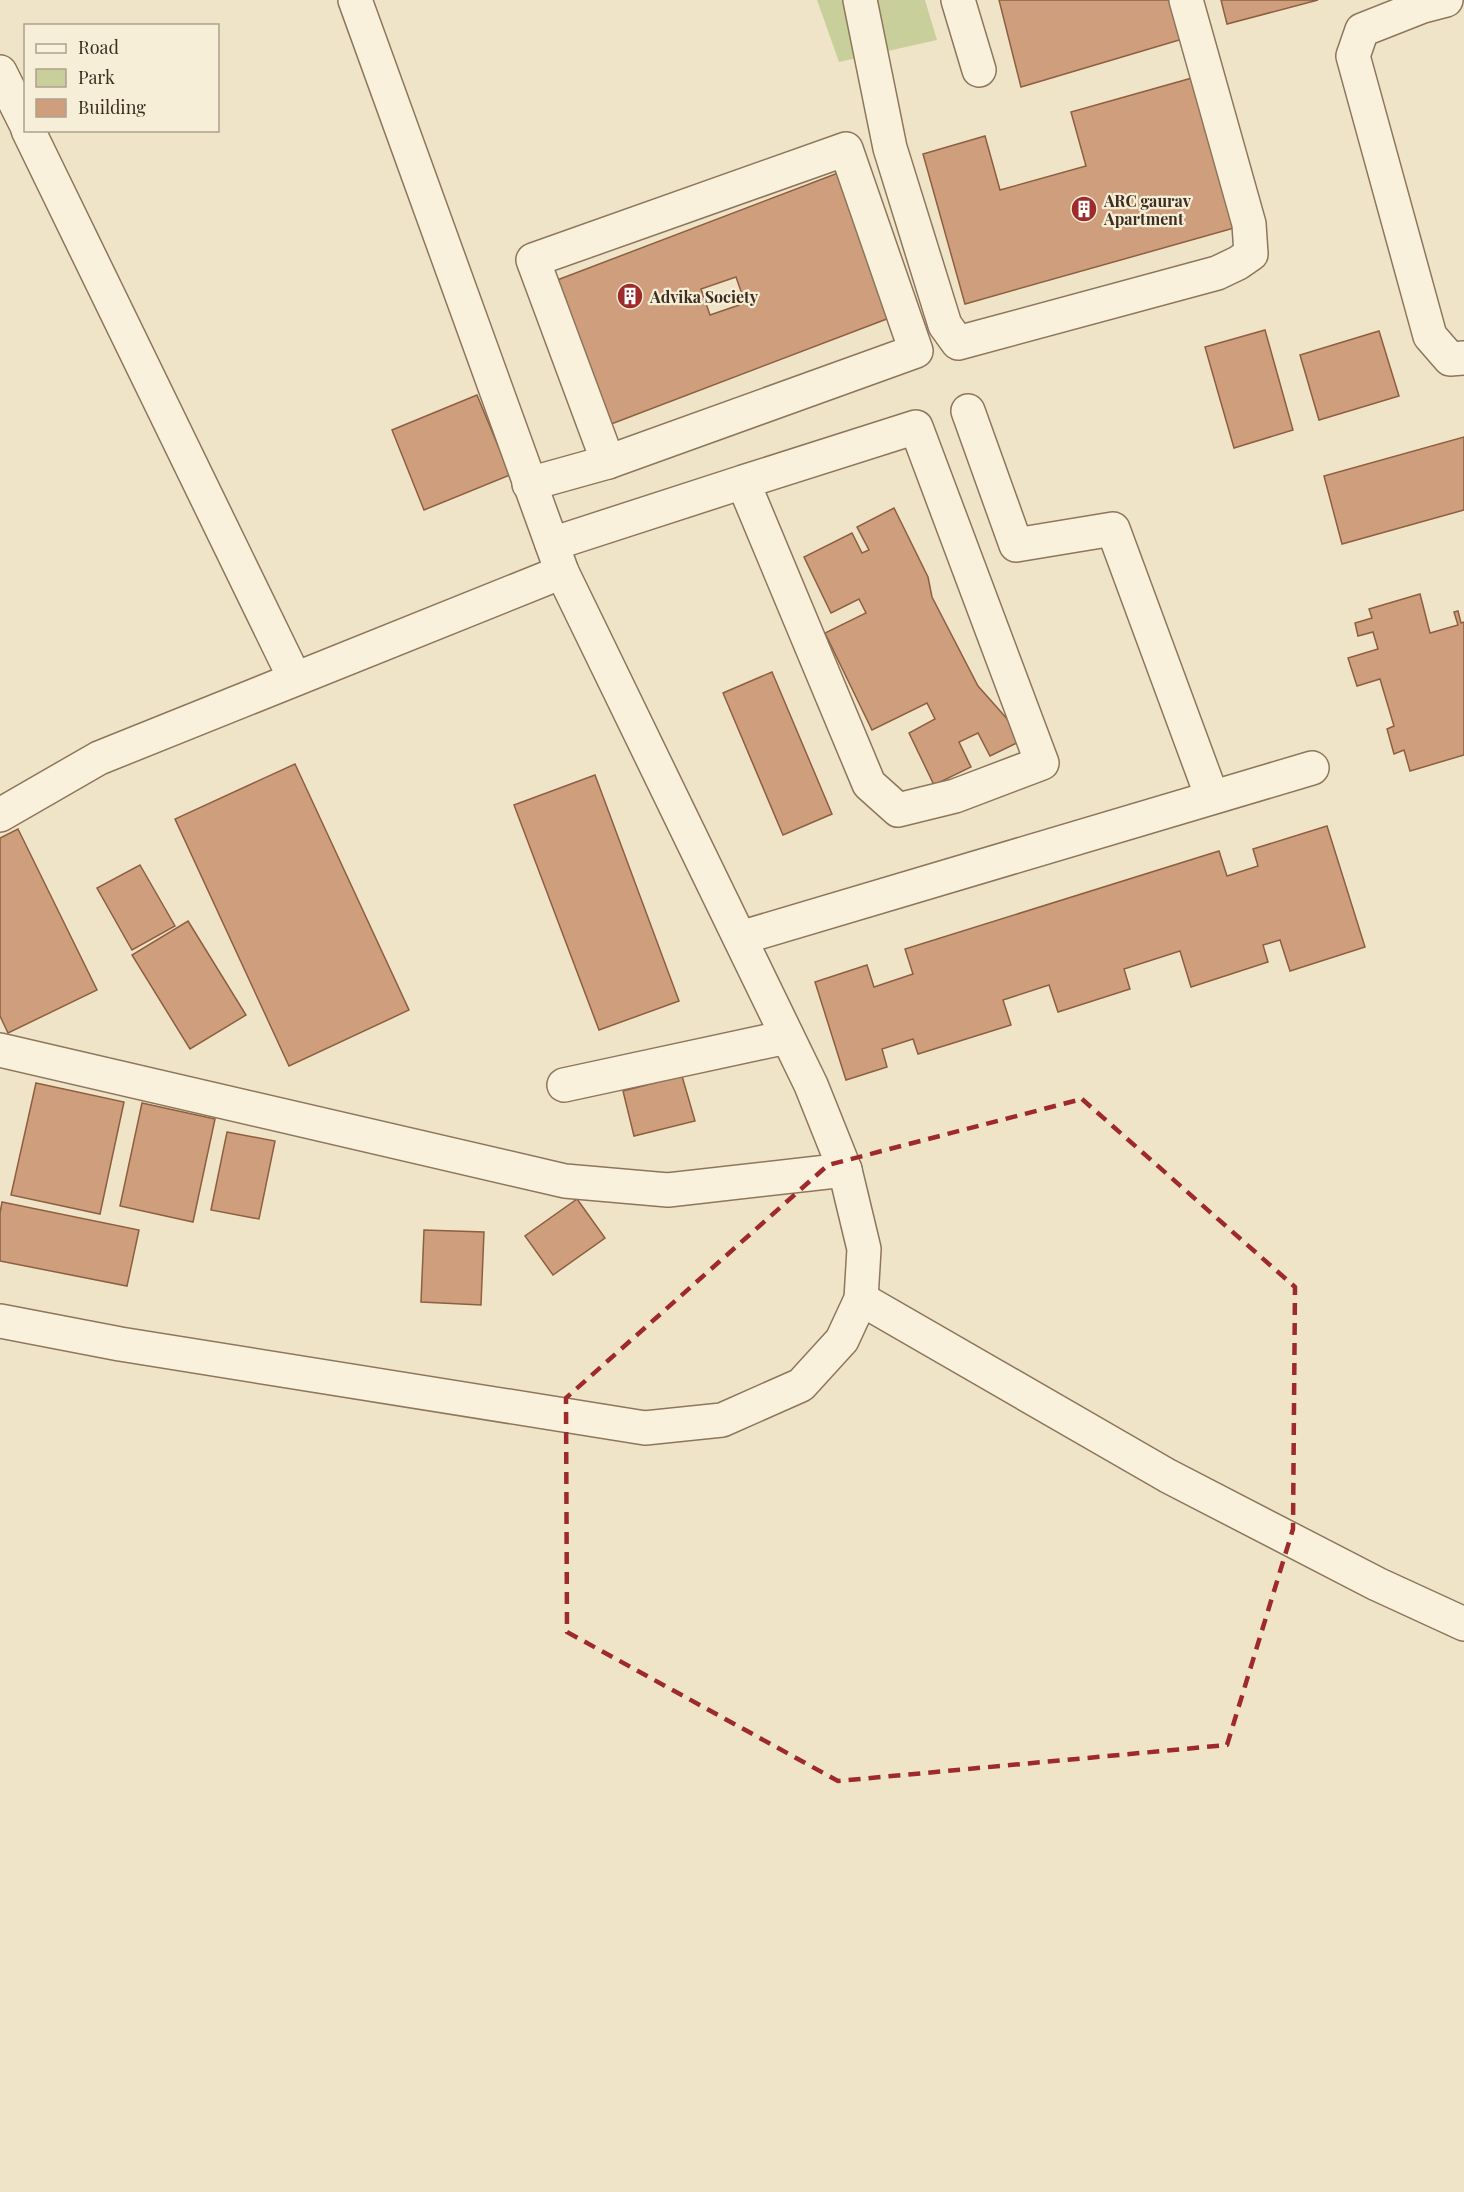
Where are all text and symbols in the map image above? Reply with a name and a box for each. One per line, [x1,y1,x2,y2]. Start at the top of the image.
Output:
legend [24,24,219,132]
text: Road [78,35,119,59]
text: Park [78,65,115,89]
text: Building [78,95,146,119]
place label: ARC gaurav Apartment [1103,190,1192,229]
building icon: ARC gaurav Apartment [1069,194,1099,224]
building icon: Advika Society [615,281,645,311]
place label: Advika Society [649,286,759,307]

